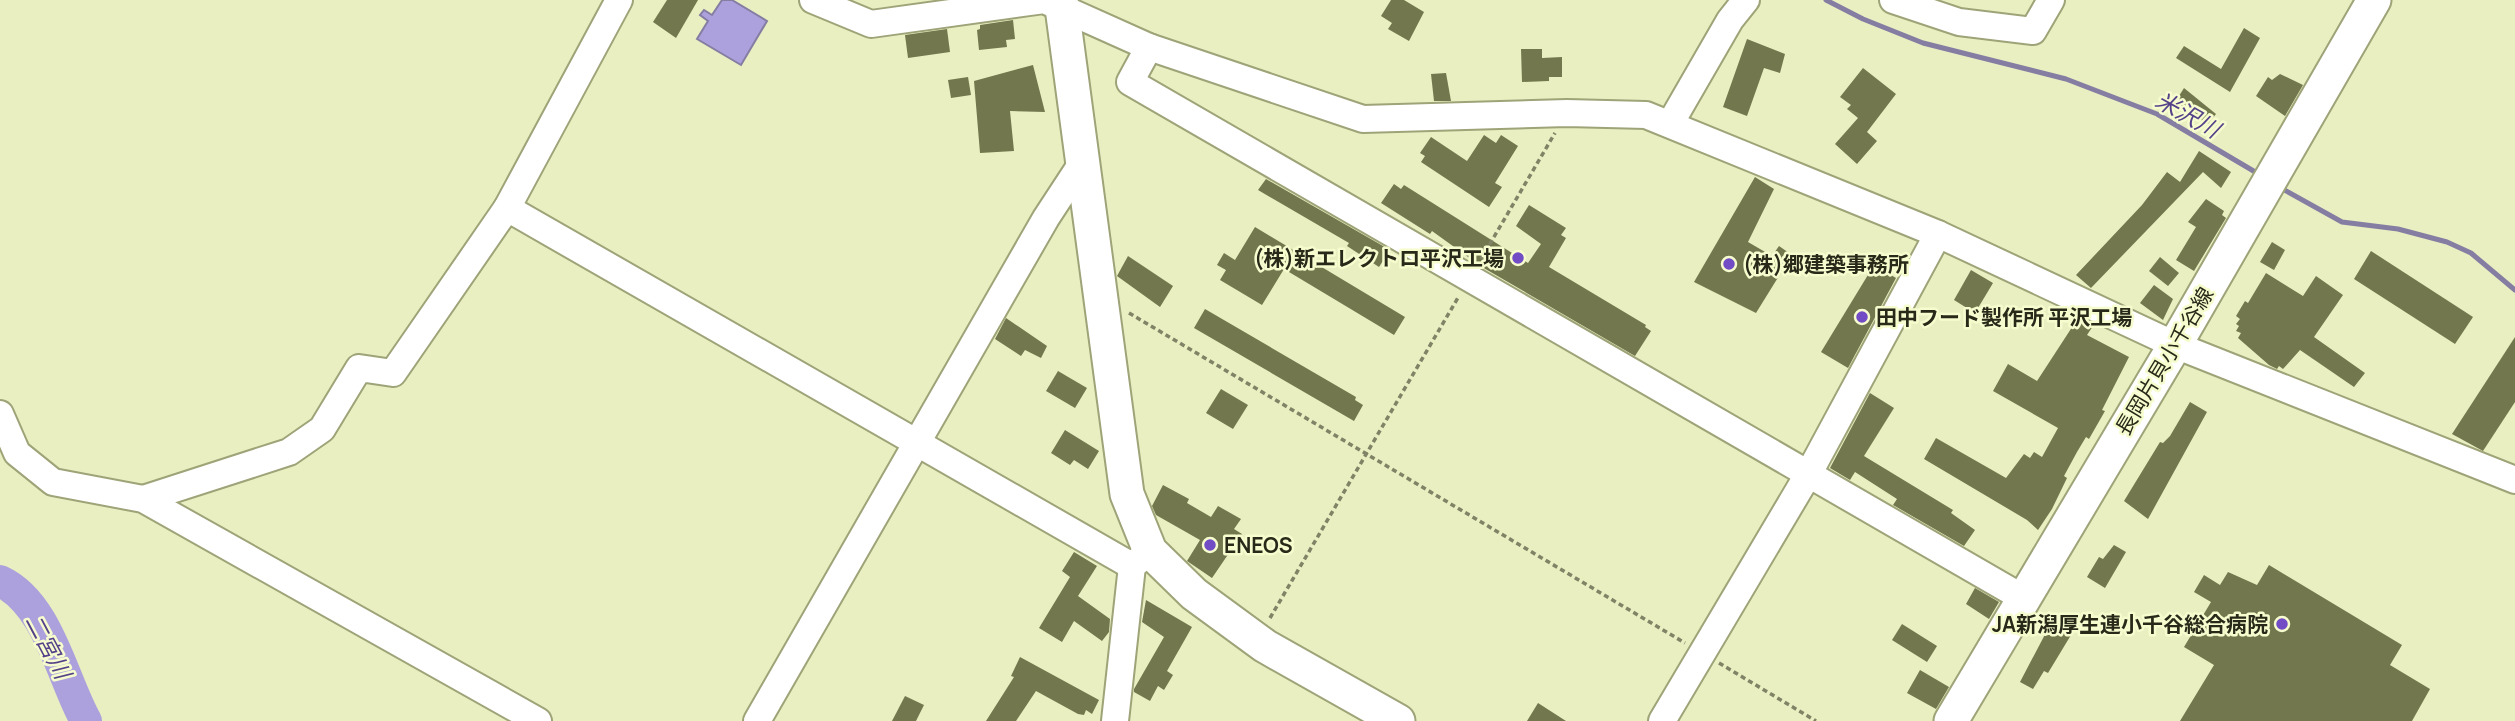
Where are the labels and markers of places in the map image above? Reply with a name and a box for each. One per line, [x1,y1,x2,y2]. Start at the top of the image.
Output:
place label: (株)新エレクトロ平沢工場 [1254,244,1504,272]
marker: (株)新エレクトロ平沢工場 [1510,250,1526,266]
place label: (株)郷建築事務所 [1743,250,1909,278]
marker: (株)郷建築事務所 [1721,256,1737,272]
place label: 田中フード製作所 平沢工場 [1876,303,2132,331]
marker: 田中フード製作所 平沢工場 [1854,309,1870,325]
place label: ENEOS [1224,531,1293,559]
marker: ENEOS [1202,537,1218,553]
place label: JA新潟厚生連小千谷総合病院 [1992,610,2268,638]
marker: JA新潟厚生連小千谷総合病院 [2274,616,2290,632]

